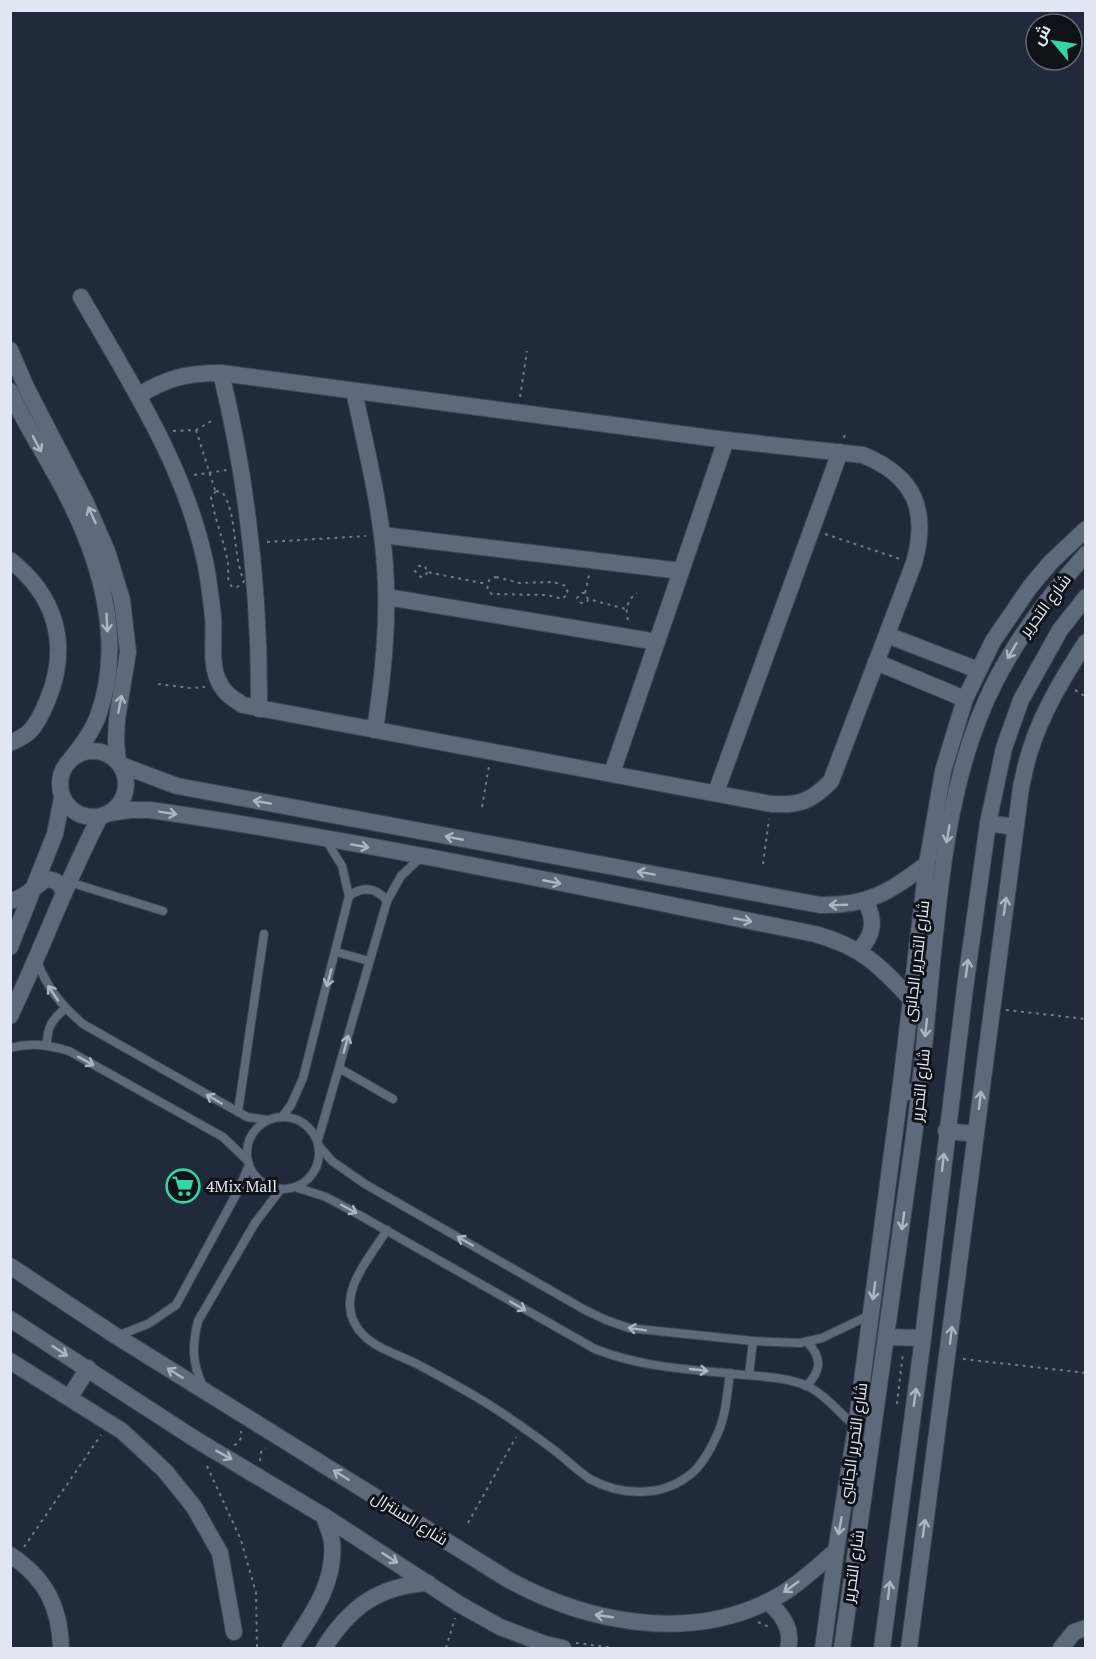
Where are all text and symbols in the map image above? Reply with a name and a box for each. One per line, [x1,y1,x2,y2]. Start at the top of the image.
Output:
north arrow [1024,12,1084,72]
text: ش [1026,20,1055,49]
one-way arrow [32,434,43,452]
one-way arrow [85,507,97,525]
street label: شارع التحرير [1014,569,1077,642]
one-way arrow [102,613,113,633]
one-way arrow [1006,642,1018,659]
one-way arrow [115,695,126,714]
one-way arrow [253,796,272,807]
one-way arrow [158,807,178,818]
one-way arrow [942,824,953,843]
one-way arrow [444,832,464,843]
one-way arrow [350,841,370,852]
one-way arrow [636,867,656,878]
one-way arrow [542,877,561,888]
one-way arrow [999,897,1010,917]
one-way arrow [828,899,848,910]
street label: شارع التحرير الجانبى [898,899,935,1023]
one-way arrow [733,915,753,926]
one-way arrow [962,959,973,979]
one-way arrow [323,968,335,987]
one-way arrow [47,985,59,1001]
one-way arrow [920,1017,931,1037]
one-way arrow [341,1035,352,1054]
street label: شارع التحرير [905,1048,936,1124]
one-way arrow [77,1055,94,1067]
one-way arrow [975,1090,986,1110]
one-way arrow [206,1092,223,1104]
one-way arrow [938,1152,949,1172]
supermarket icon: 4Mix Mall [165,1168,201,1204]
place label: 4Mix Mall [206,1175,277,1197]
one-way arrow [340,1203,357,1215]
one-way arrow [897,1211,908,1231]
one-way arrow [456,1234,473,1246]
one-way arrow [868,1281,879,1301]
one-way arrow [509,1300,526,1312]
one-way arrow [628,1323,648,1334]
one-way arrow [946,1325,957,1345]
one-way arrow [51,1345,68,1357]
one-way arrow [689,1365,709,1376]
one-way arrow [167,1367,184,1379]
street label: شارع التحرير الجانبى [834,1381,873,1505]
one-way arrow [910,1388,921,1408]
one-way arrow [215,1449,232,1461]
one-way arrow [334,1469,350,1481]
street label: شارع السنترال [367,1486,453,1551]
one-way arrow [835,1516,846,1535]
one-way arrow [919,1518,930,1538]
street label: شارع التحرير [837,1528,870,1605]
one-way arrow [381,1553,398,1565]
one-way arrow [783,1581,799,1593]
one-way arrow [883,1581,894,1601]
one-way arrow [595,1610,614,1621]

